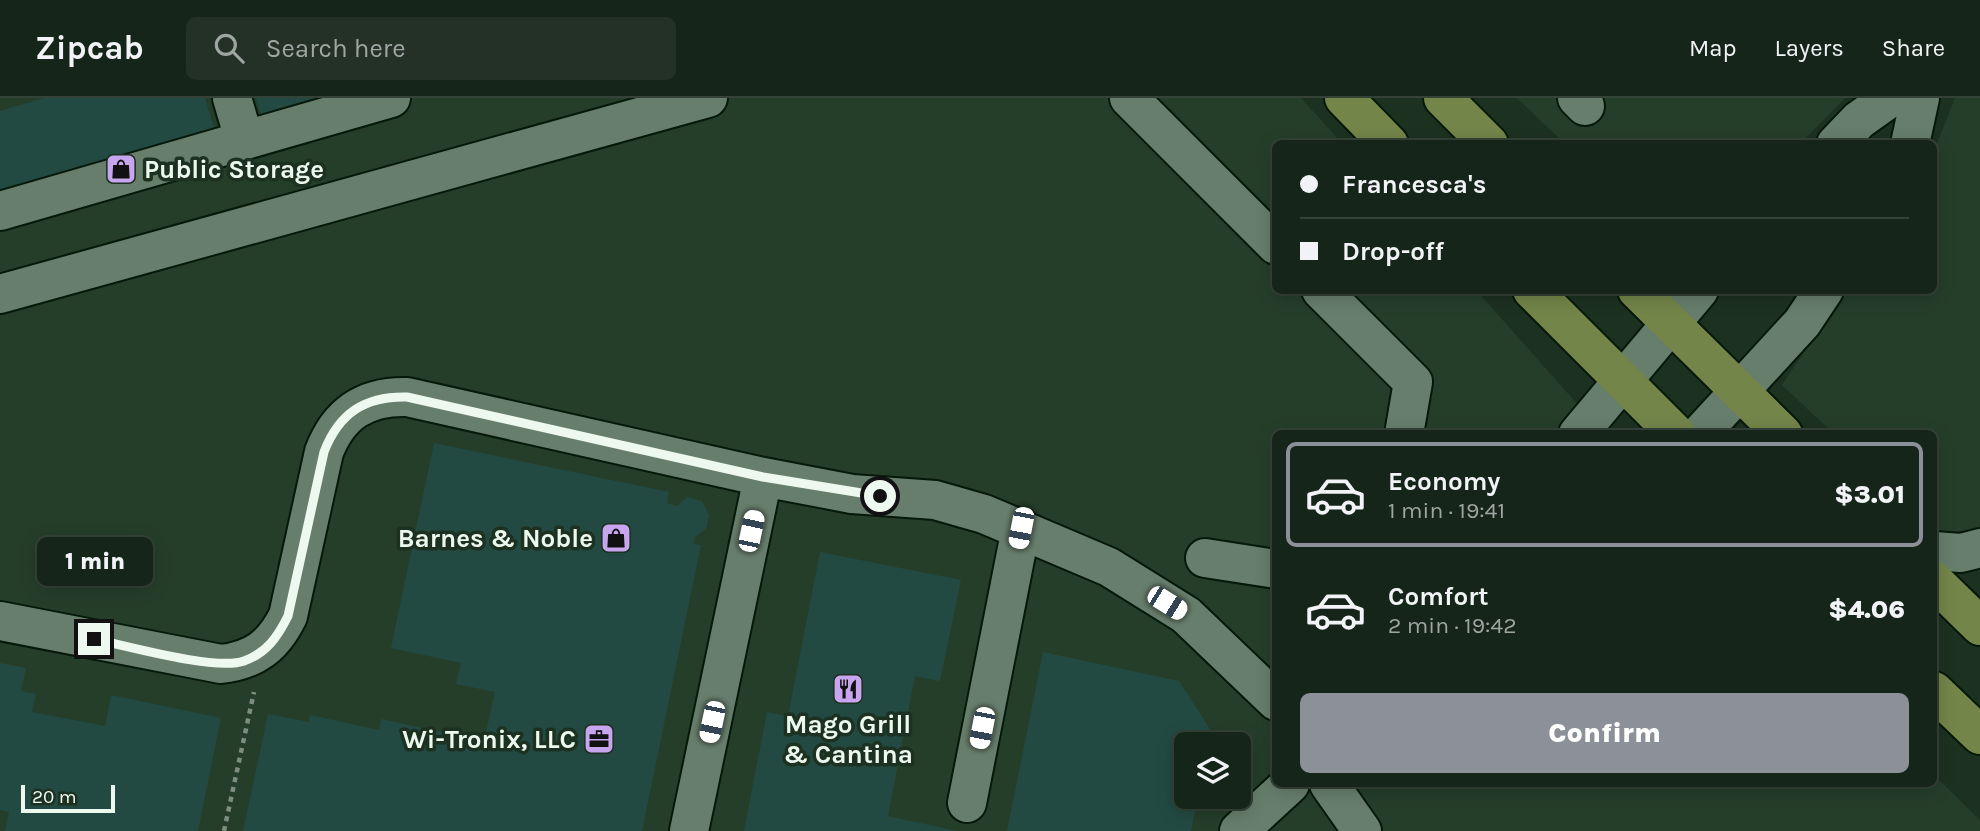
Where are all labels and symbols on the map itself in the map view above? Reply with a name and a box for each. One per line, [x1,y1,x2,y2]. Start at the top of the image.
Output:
shop icon: Public Storage [104,152,138,186]
place label: Public Storage [144,154,324,185]
route start [864,480,896,512]
car [1007,505,1036,551]
car [737,508,766,554]
shop icon: Barnes & Noble [599,521,633,555]
place label: Barnes & Noble [398,523,593,554]
callout: 1 min [36,538,152,587]
car [1144,583,1191,623]
route end [78,623,110,655]
restaurant icon: Mago Grill & Cantina [831,672,865,706]
car [698,699,727,745]
car [968,705,997,751]
place label: Mago Grill & Cantina [783,709,913,770]
office icon: Wi-Tronix, LLC [582,722,616,756]
place label: Wi-Tronix, LLC [402,724,576,755]
scale bar [21,782,116,814]

